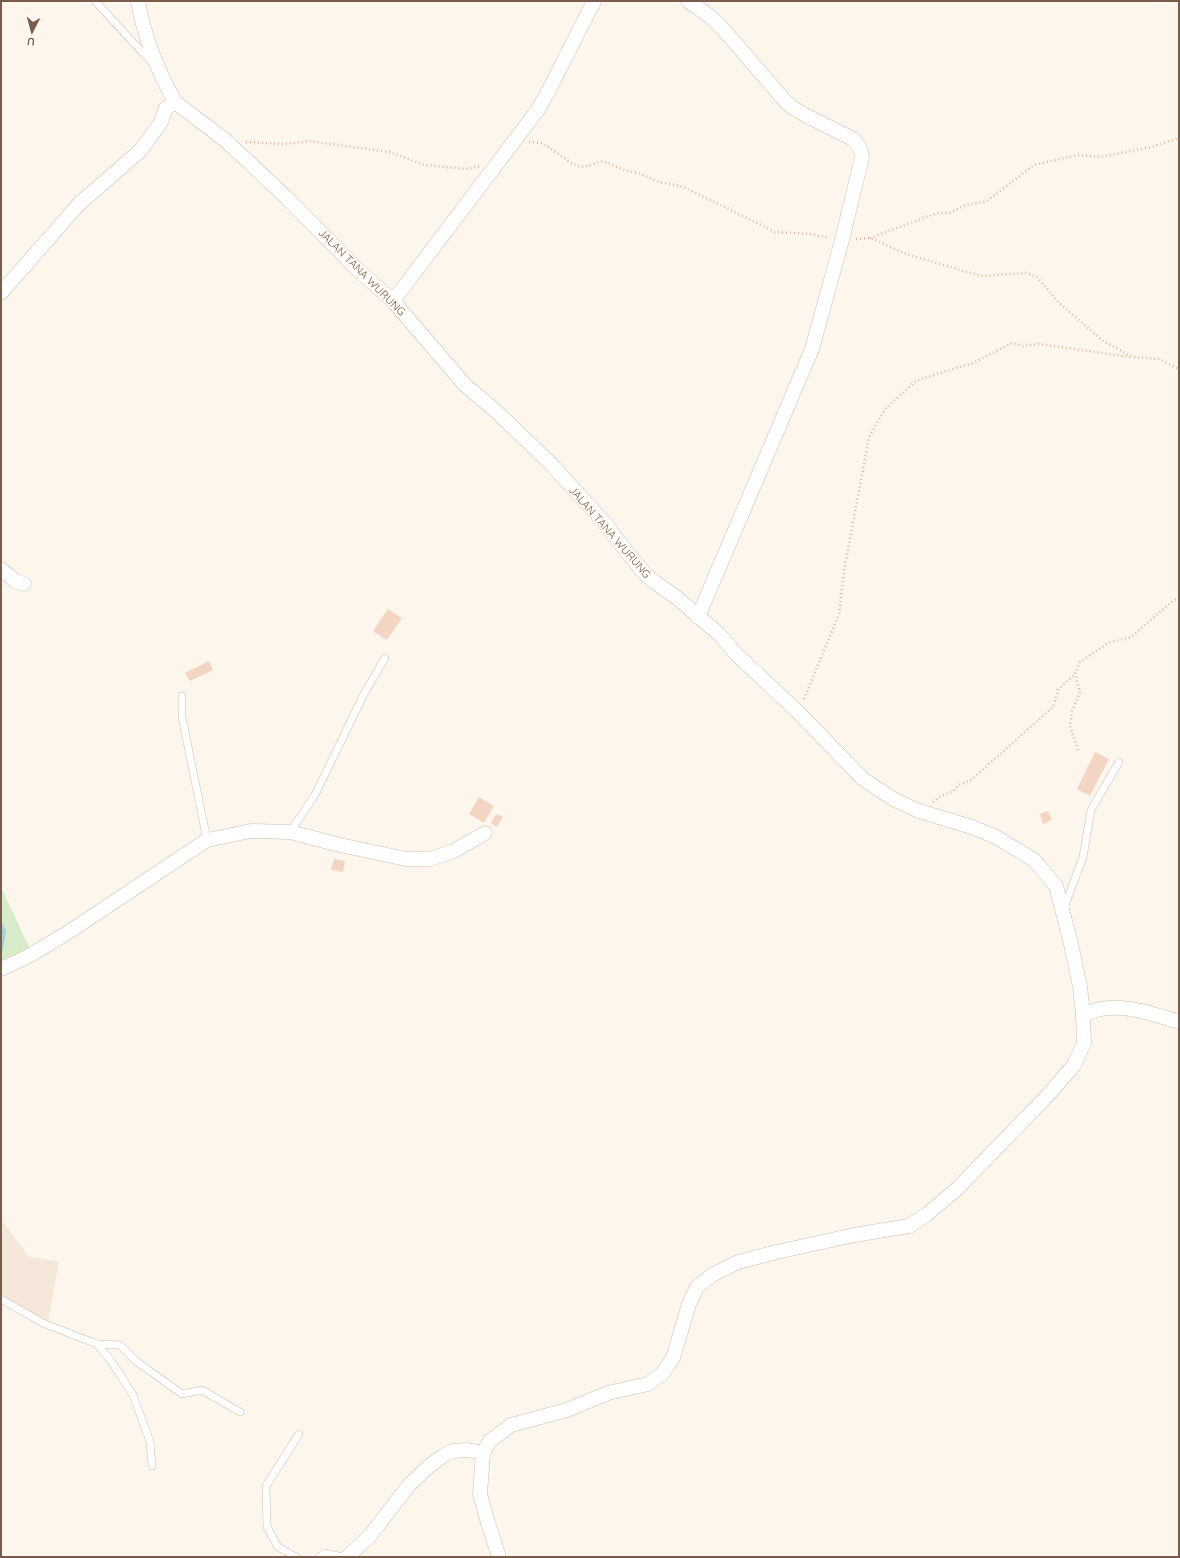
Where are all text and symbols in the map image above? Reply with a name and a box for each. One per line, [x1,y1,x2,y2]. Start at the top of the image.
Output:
north arrow [12,12,52,52]
text: U [26,35,36,49]
street label: JALAN TANA WURUNG [315,225,409,319]
street label: JALAN TANA WURUNG [566,483,654,581]

